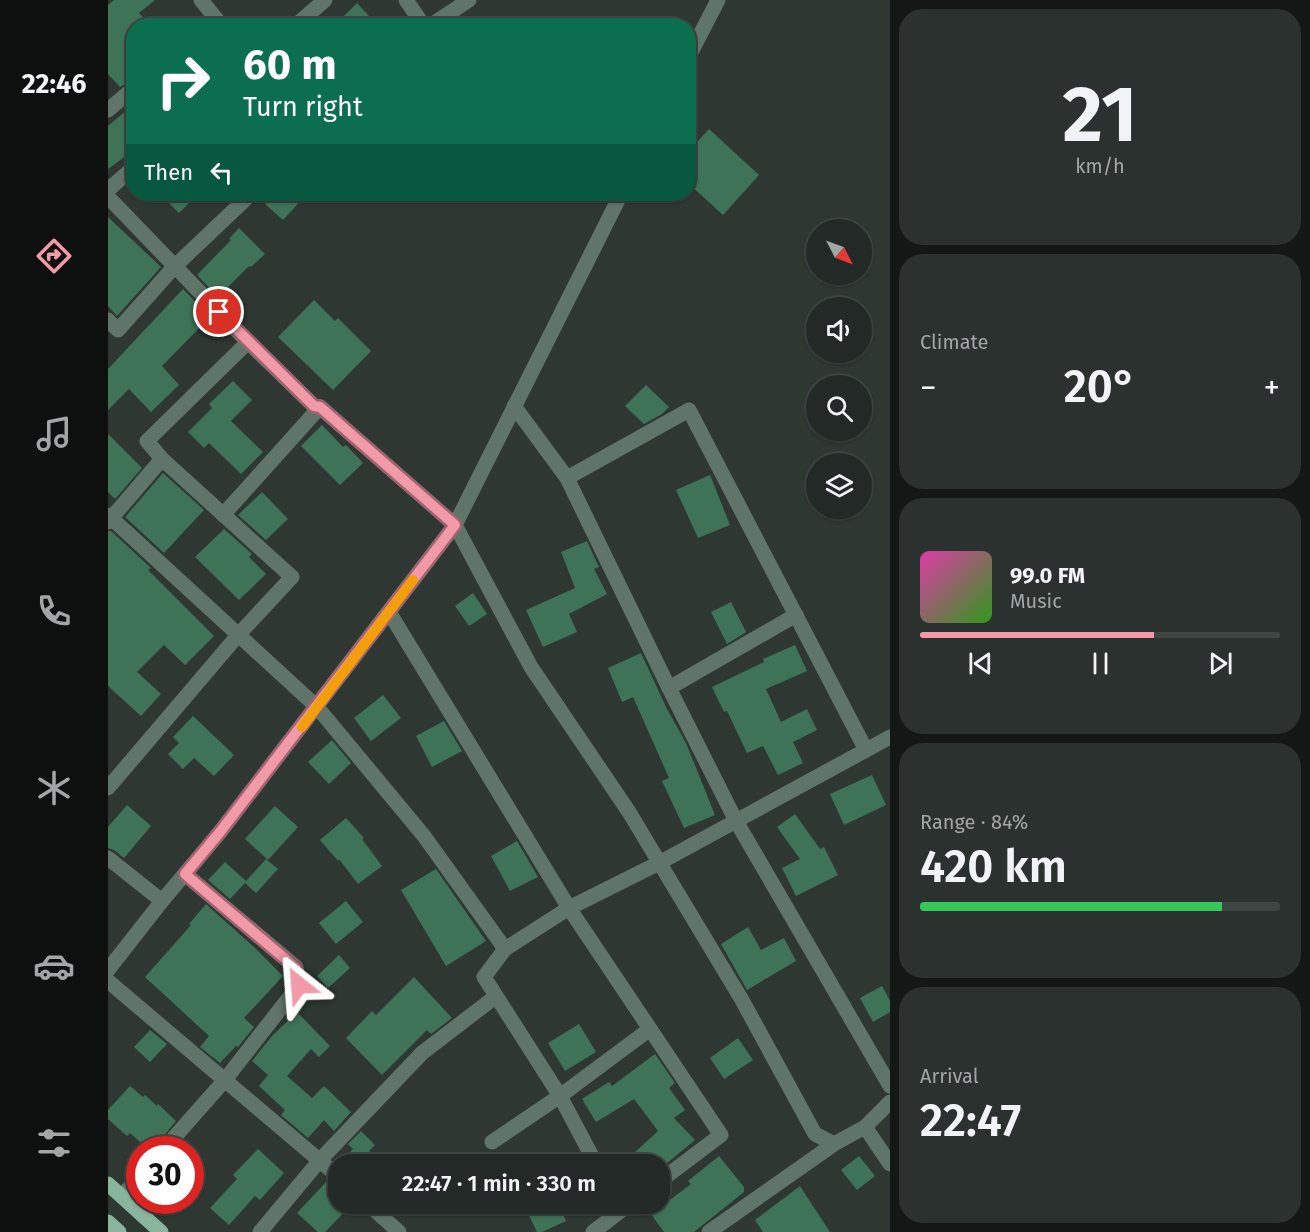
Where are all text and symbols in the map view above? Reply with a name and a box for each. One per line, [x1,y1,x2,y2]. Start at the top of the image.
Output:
text: 60 m [243,40,337,90]
icon: right [144,42,222,120]
text: 22:46 [22,68,86,100]
text: 21 [1063,68,1137,162]
text: Turn right [243,91,363,123]
text: km/h [1075,154,1125,178]
icon: left [205,156,238,189]
text: Then [144,159,193,186]
north arrow [806,219,872,285]
map controls [806,219,872,519]
icon: directions [33,235,75,277]
pin [193,286,244,337]
icon: arrive [202,295,235,328]
button: sound [806,297,872,363]
text: Climate [920,330,988,354]
text: 20° [1064,360,1136,414]
text: − [920,368,937,408]
text: + [1264,368,1280,408]
button: search [806,375,872,441]
icon: music [33,413,75,455]
button: layers [806,453,872,519]
text: 99.0 FM [1010,562,1085,589]
text: Music [1010,589,1062,613]
icon: phone [33,590,75,632]
icon: previous [964,647,997,680]
icon: pause [1084,647,1117,680]
icon: next [1204,647,1237,680]
icon: climate [33,767,75,809]
text: Range · 84% [920,810,1028,834]
text: 420 km [920,840,1067,894]
icon: car [33,945,75,987]
position arrow [267,953,331,1017]
text: Arrival [920,1064,979,1088]
text: 22:47 [920,1094,1021,1148]
icon: filters [33,1122,75,1164]
speed limit sign: 30 [126,1136,204,1214]
text: 22:47 · 1 min · 330 m [402,1170,596,1197]

